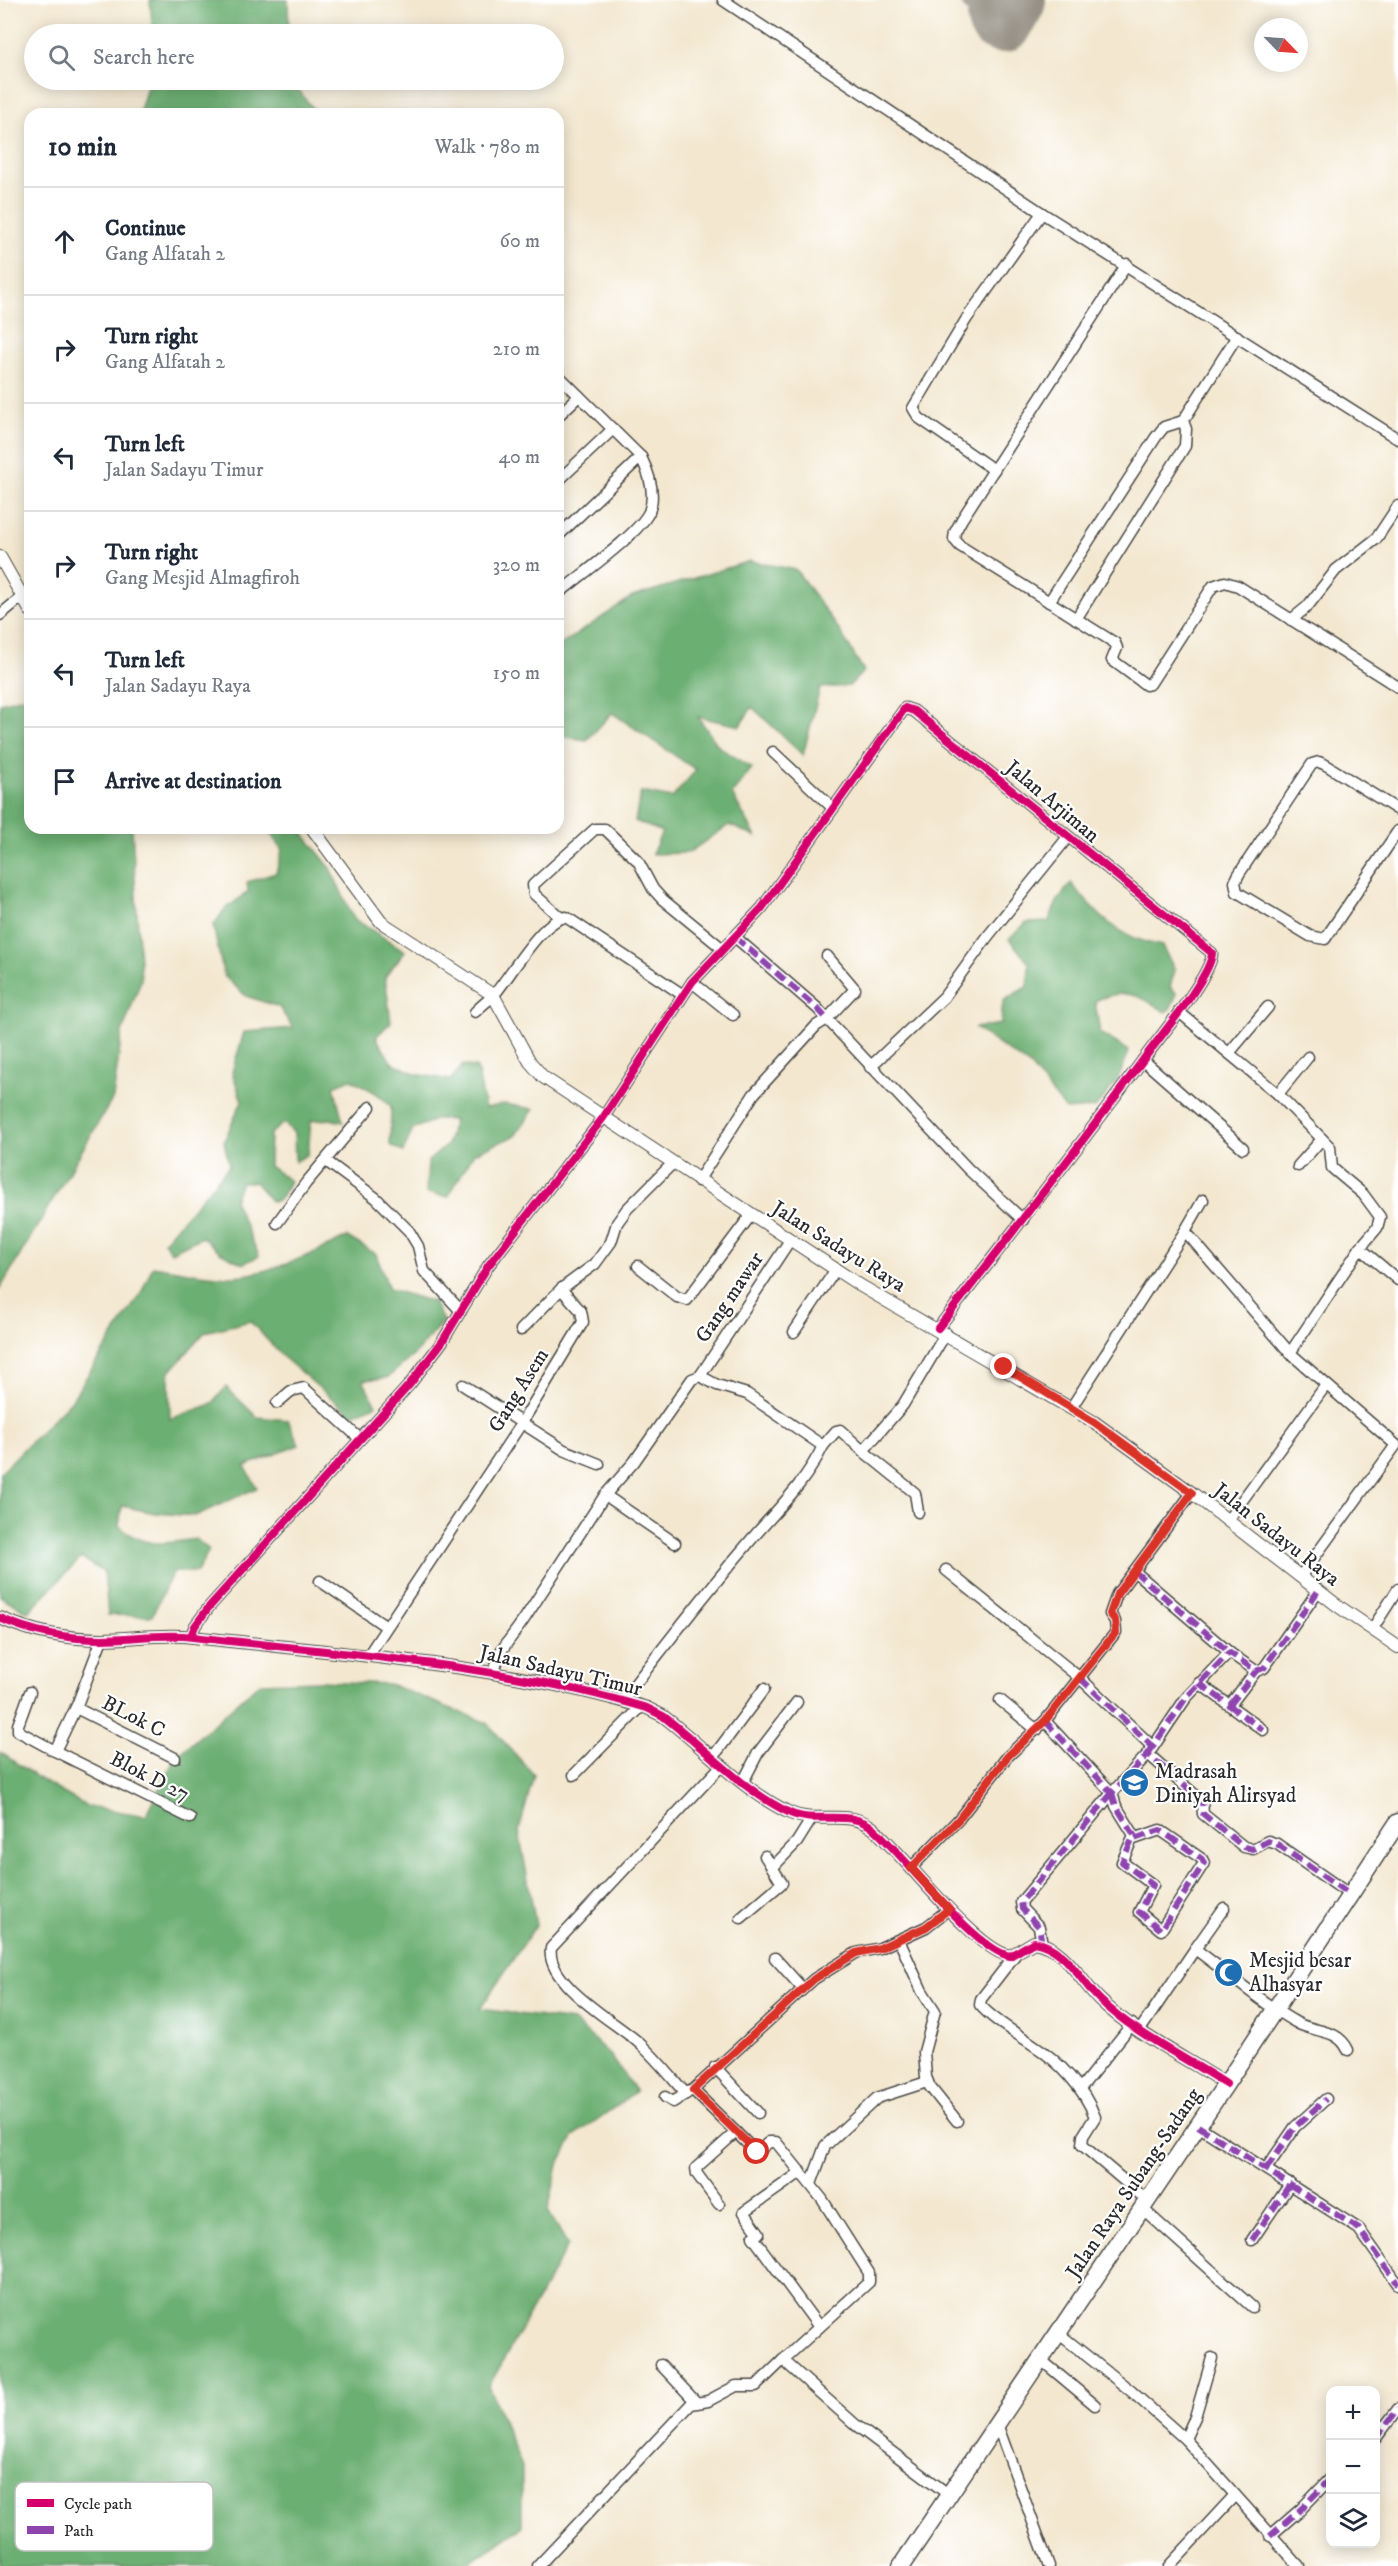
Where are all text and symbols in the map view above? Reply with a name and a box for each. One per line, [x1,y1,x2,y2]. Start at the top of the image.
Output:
north arrow [1254,18,1308,72]
search box [24,24,564,90]
icon: search [45,41,78,74]
text: Search here [93,44,195,71]
text: 10 min [48,131,117,164]
text: Walk · 780 m [434,135,540,160]
text: Continue [105,215,186,242]
icon: ahead [48,225,81,258]
text: 60 m [500,229,540,254]
text: Gang Alfatah 2 [105,242,225,267]
text: Turn right [105,323,198,350]
icon: right [48,333,81,366]
text: 210 m [493,337,540,362]
text: Gang Alfatah 2 [105,350,225,375]
text: Turn left [105,431,185,458]
icon: left [48,441,81,474]
text: 40 m [498,445,540,470]
text: Jalan Sadayu Timur [105,458,263,483]
text: Turn right [105,539,198,566]
icon: right [48,549,81,582]
text: 320 m [493,553,540,578]
text: Gang Mesjid Almagfiroh [105,566,300,591]
text: Turn left [105,647,185,674]
icon: left [48,657,81,690]
text: 150 m [493,661,540,686]
text: Jalan Sadayu Raya [105,674,251,699]
street label: Jalan Arjiman [998,754,1105,849]
icon: arrive [48,765,81,798]
text: Arrive at destination [105,768,282,795]
street label: Jalan Sadayu Raya [765,1194,910,1298]
street label: Gang mawar [690,1247,770,1348]
street label: Gang Asem [483,1344,555,1437]
route end [990,1353,1016,1379]
street label: Jalan Sadayu Raya [1206,1476,1345,1592]
street label: Jalan Sadayu Timur [475,1639,645,1702]
street label: BLok C [98,1690,169,1744]
street label: Blok D 27 [106,1746,194,1808]
place label: Madrasah Diniyah Alirsyad [1155,1759,1297,1809]
school or university icon: Madrasah Diniyah Alirsyad [1118,1767,1150,1799]
place label: Mesjid besar Alhasyar [1249,1948,1351,1998]
mosque icon: Mesjid besar Alhasyar [1212,1956,1244,1988]
street label: Jalan Raya Subang-Sadang [1059,2083,1208,2285]
route start [743,2138,769,2164]
map controls [1326,2386,1380,2548]
button: + [1326,2386,1380,2440]
button: − [1326,2440,1380,2494]
legend [15,2482,213,2551]
text: Cycle path [64,2494,133,2514]
button: layers [1326,2494,1380,2548]
text: Path [64,2521,94,2541]

